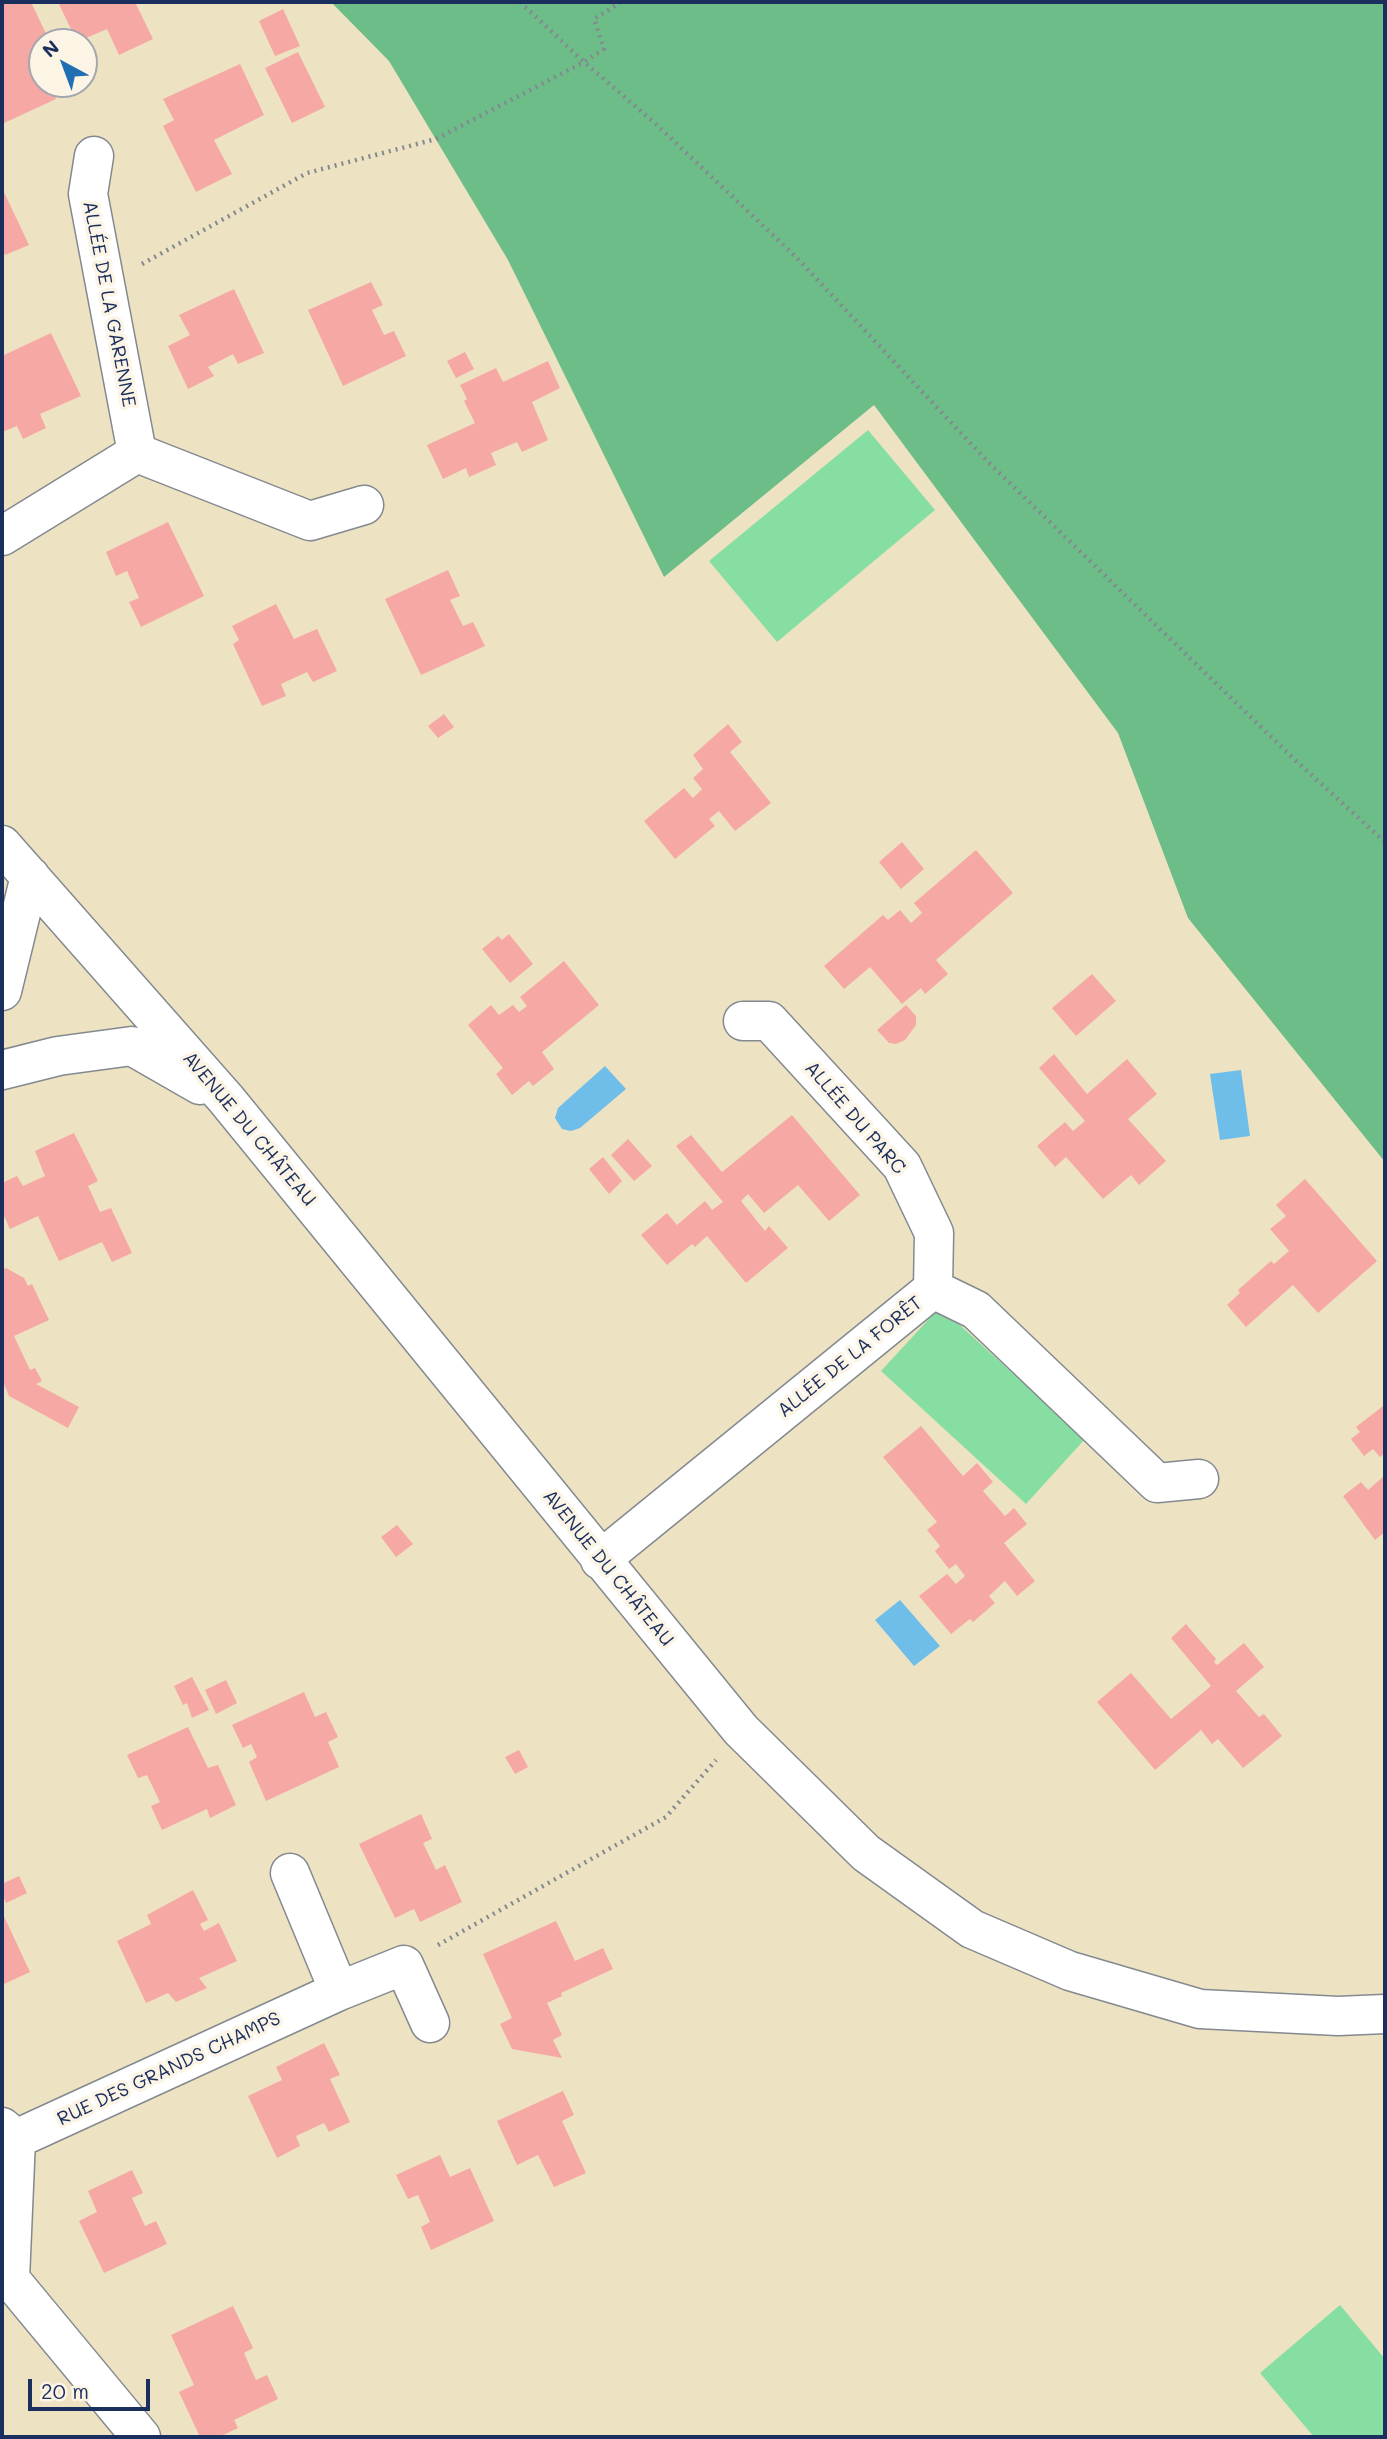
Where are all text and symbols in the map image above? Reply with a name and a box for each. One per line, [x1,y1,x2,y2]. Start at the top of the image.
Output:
north arrow [28,28,98,98]
text: N [37,34,64,62]
street label: ALLÉE DE LA GARENNE [78,199,140,409]
street label: AVENUE DU CHÂTEAU [178,1047,320,1211]
street label: ALLÉE DU PARC [800,1057,910,1179]
street label: ALLÉE DE LA FORÊT [773,1292,927,1422]
street label: AVENUE DU CHÂTEAU [538,1485,678,1651]
street label: RUE DES GRANDS CHAMPS [54,2007,284,2131]
scale bar [32,2366,154,2410]
text: 20 m [41,2377,89,2404]

